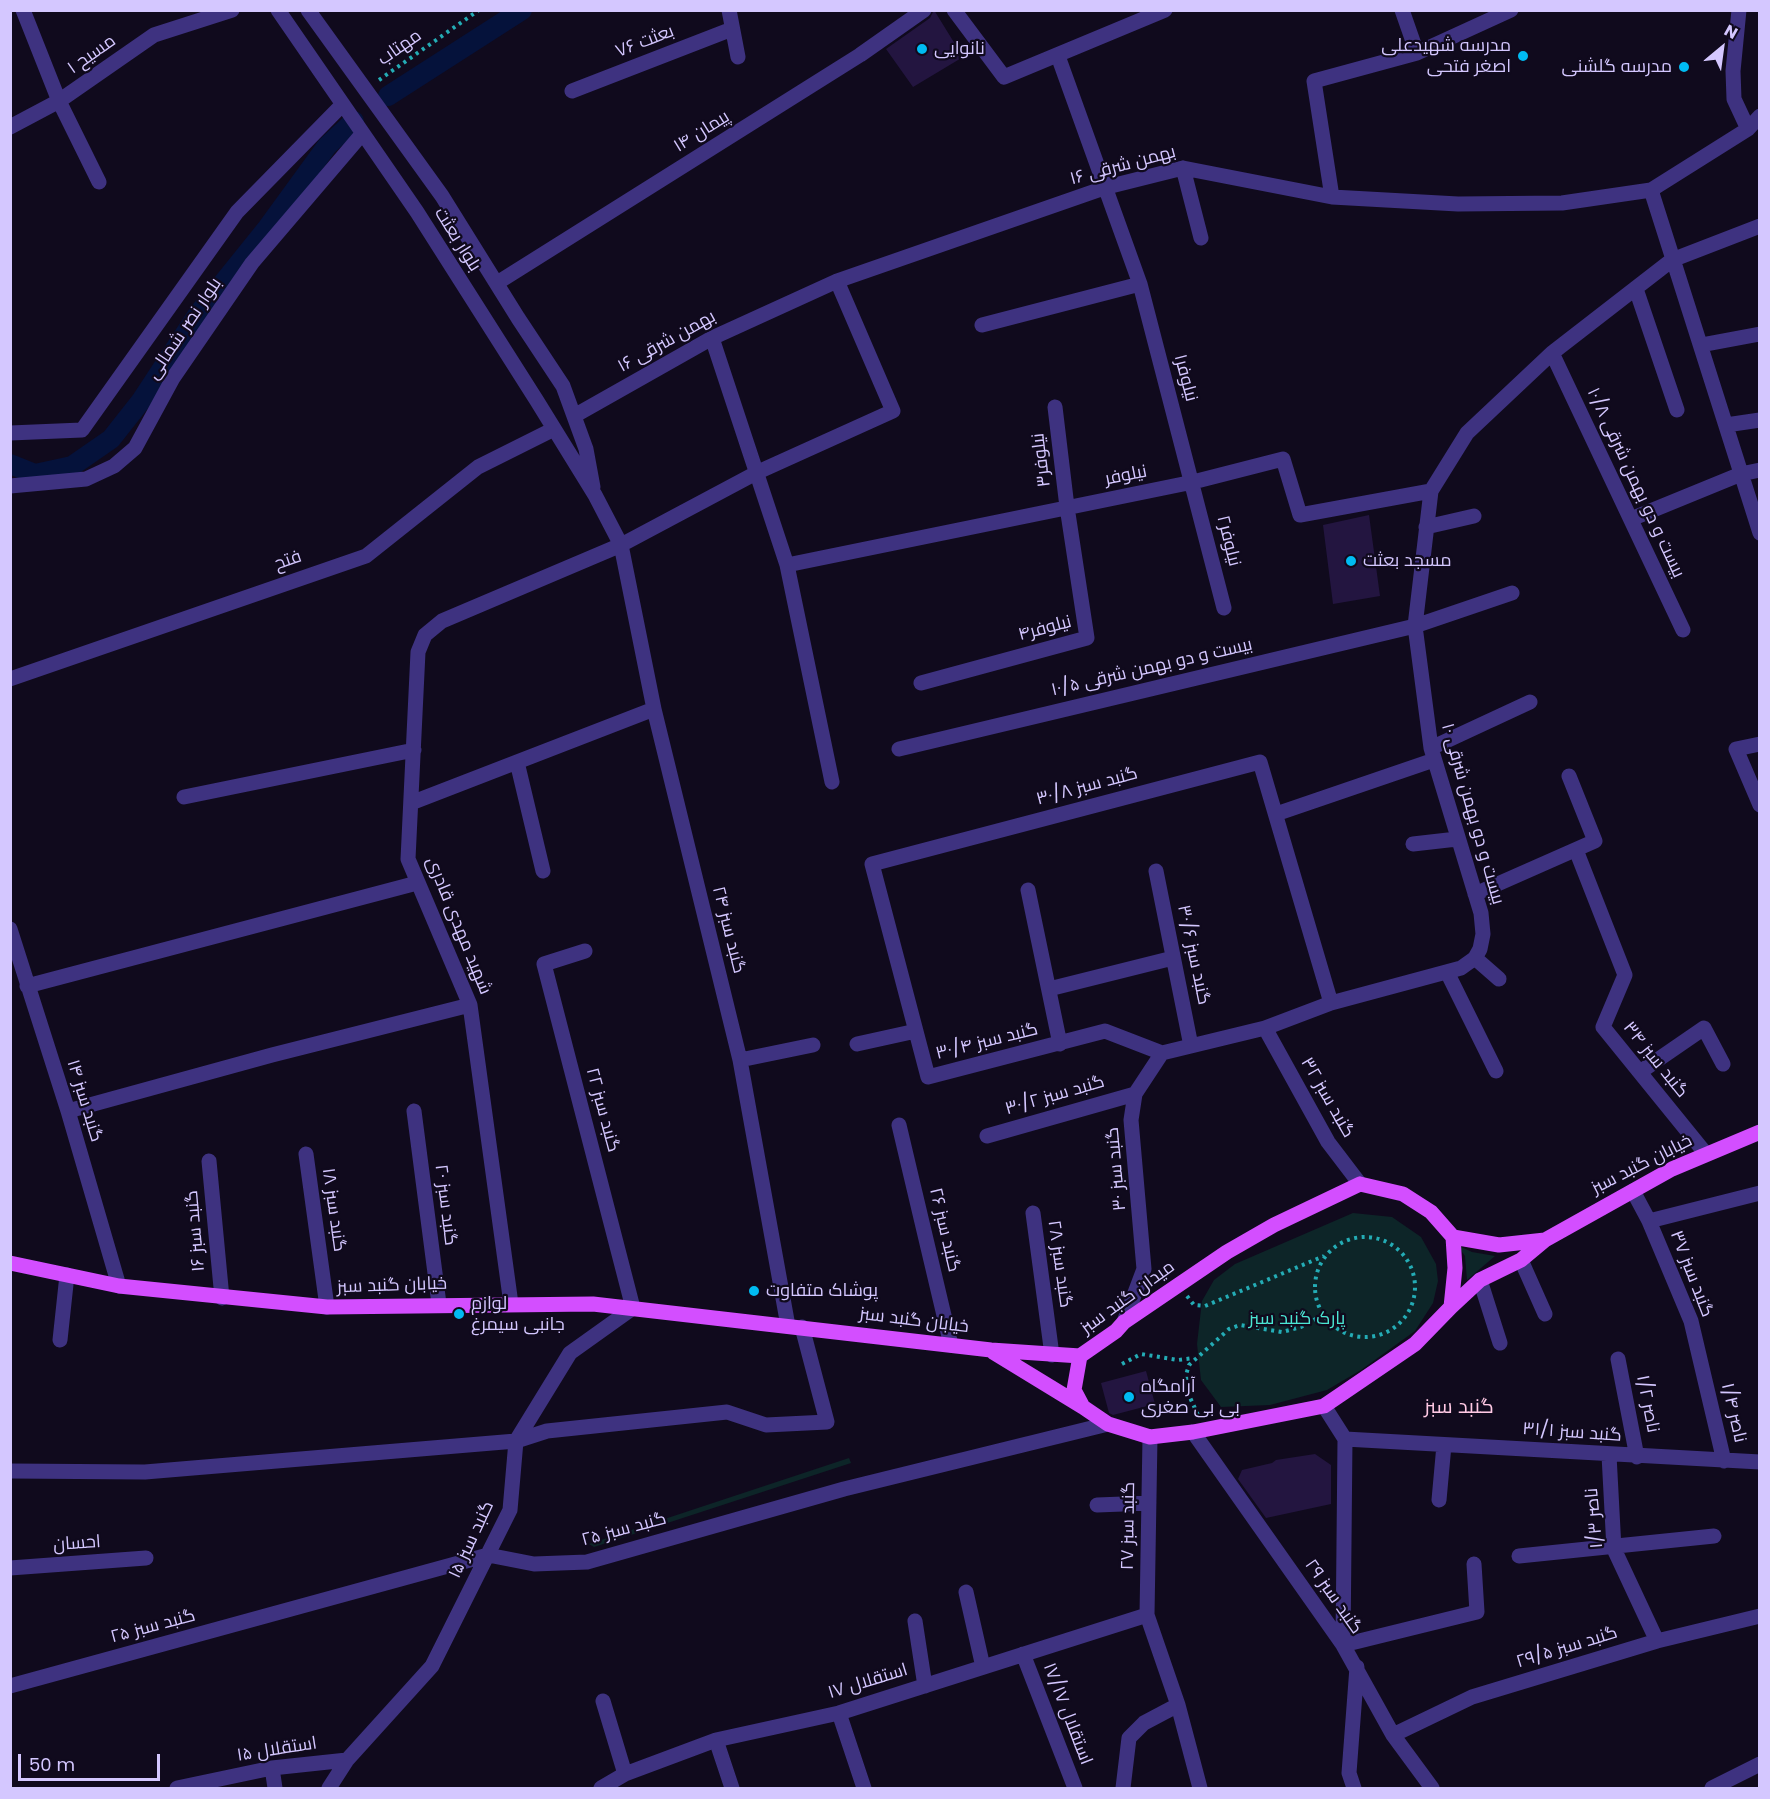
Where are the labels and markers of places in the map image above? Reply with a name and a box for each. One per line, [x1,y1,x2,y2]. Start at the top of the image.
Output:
place label: مدرسه شهیدعلی اصغر فتحی [1381,35,1511,78]
place label: نانوایی [934,38,985,60]
marker: نانوایی [915,42,929,56]
marker: مدرسه شهیدعلی اصغر فتحی [1516,49,1530,63]
place label: مدرسه گلشنی [1562,56,1672,78]
marker: مدرسه گلشنی [1677,60,1691,74]
place label: مسجد بعثت [1363,550,1452,572]
marker: مسجد بعثت [1344,554,1358,568]
place label: پوشاک متفاوت [766,1280,878,1302]
marker: پوشاک متفاوت [747,1284,761,1298]
place label: لوازم جانبی سیمرغ [471,1293,565,1336]
marker: لوازم جانبی سیمرغ [452,1307,466,1321]
place label: آرامگاه بی بی صغری [1141,1376,1240,1418]
marker: آرامگاه بی بی صغری [1122,1390,1136,1404]

